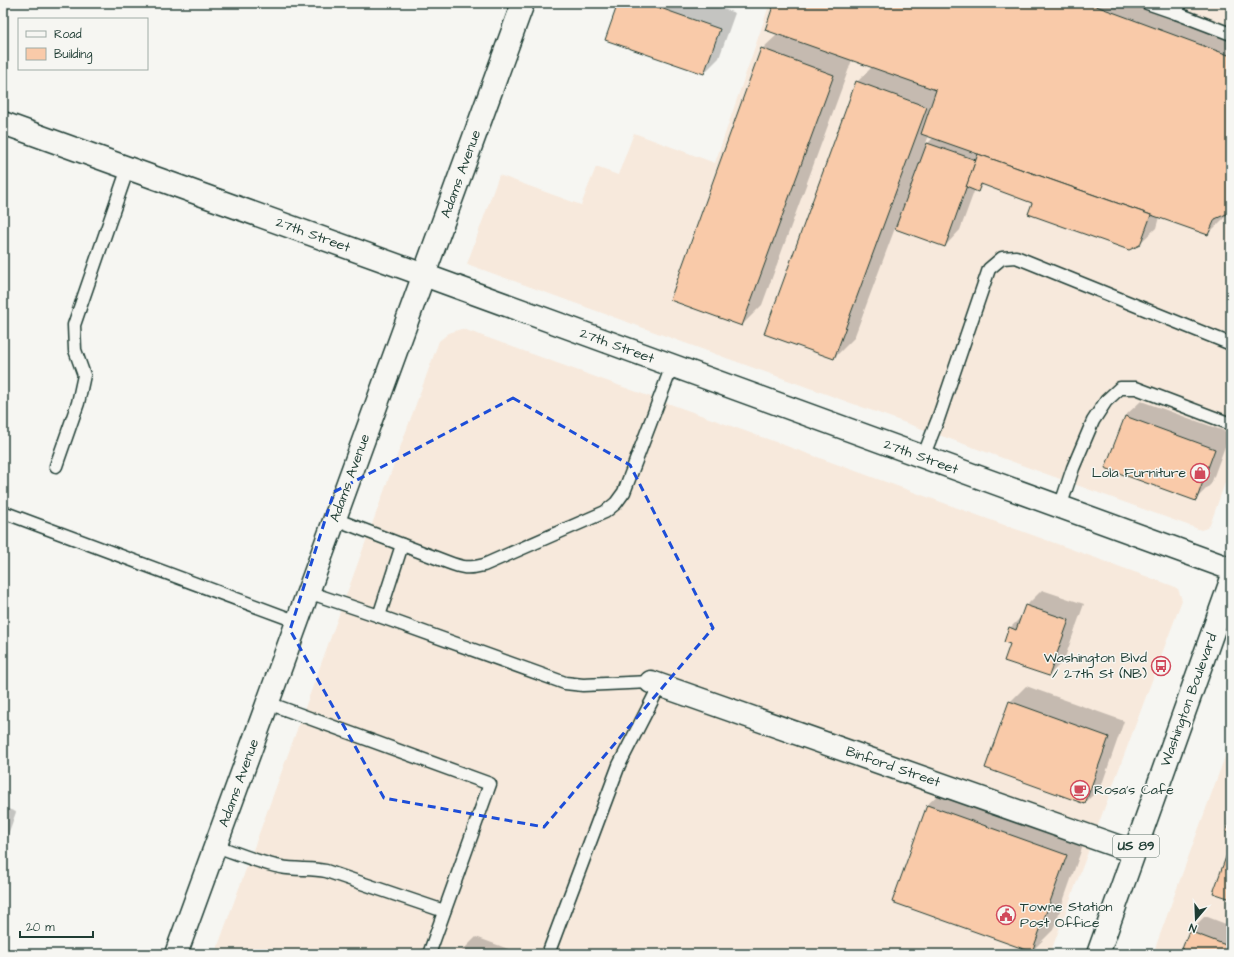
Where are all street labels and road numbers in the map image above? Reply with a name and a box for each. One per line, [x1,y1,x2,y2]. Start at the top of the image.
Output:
street label: Adams Avenue [436,127,486,221]
street label: 27th Street [273,212,353,258]
street label: 27th Street [577,323,657,369]
street label: Adams Avenue [325,431,375,525]
street label: 27th Street [881,434,961,480]
street label: Washington Boulevard [1156,630,1222,770]
street label: Adams Avenue [214,736,264,830]
street label: Binford Street [843,741,943,793]
road number: US 89 [1113,835,1159,857]

